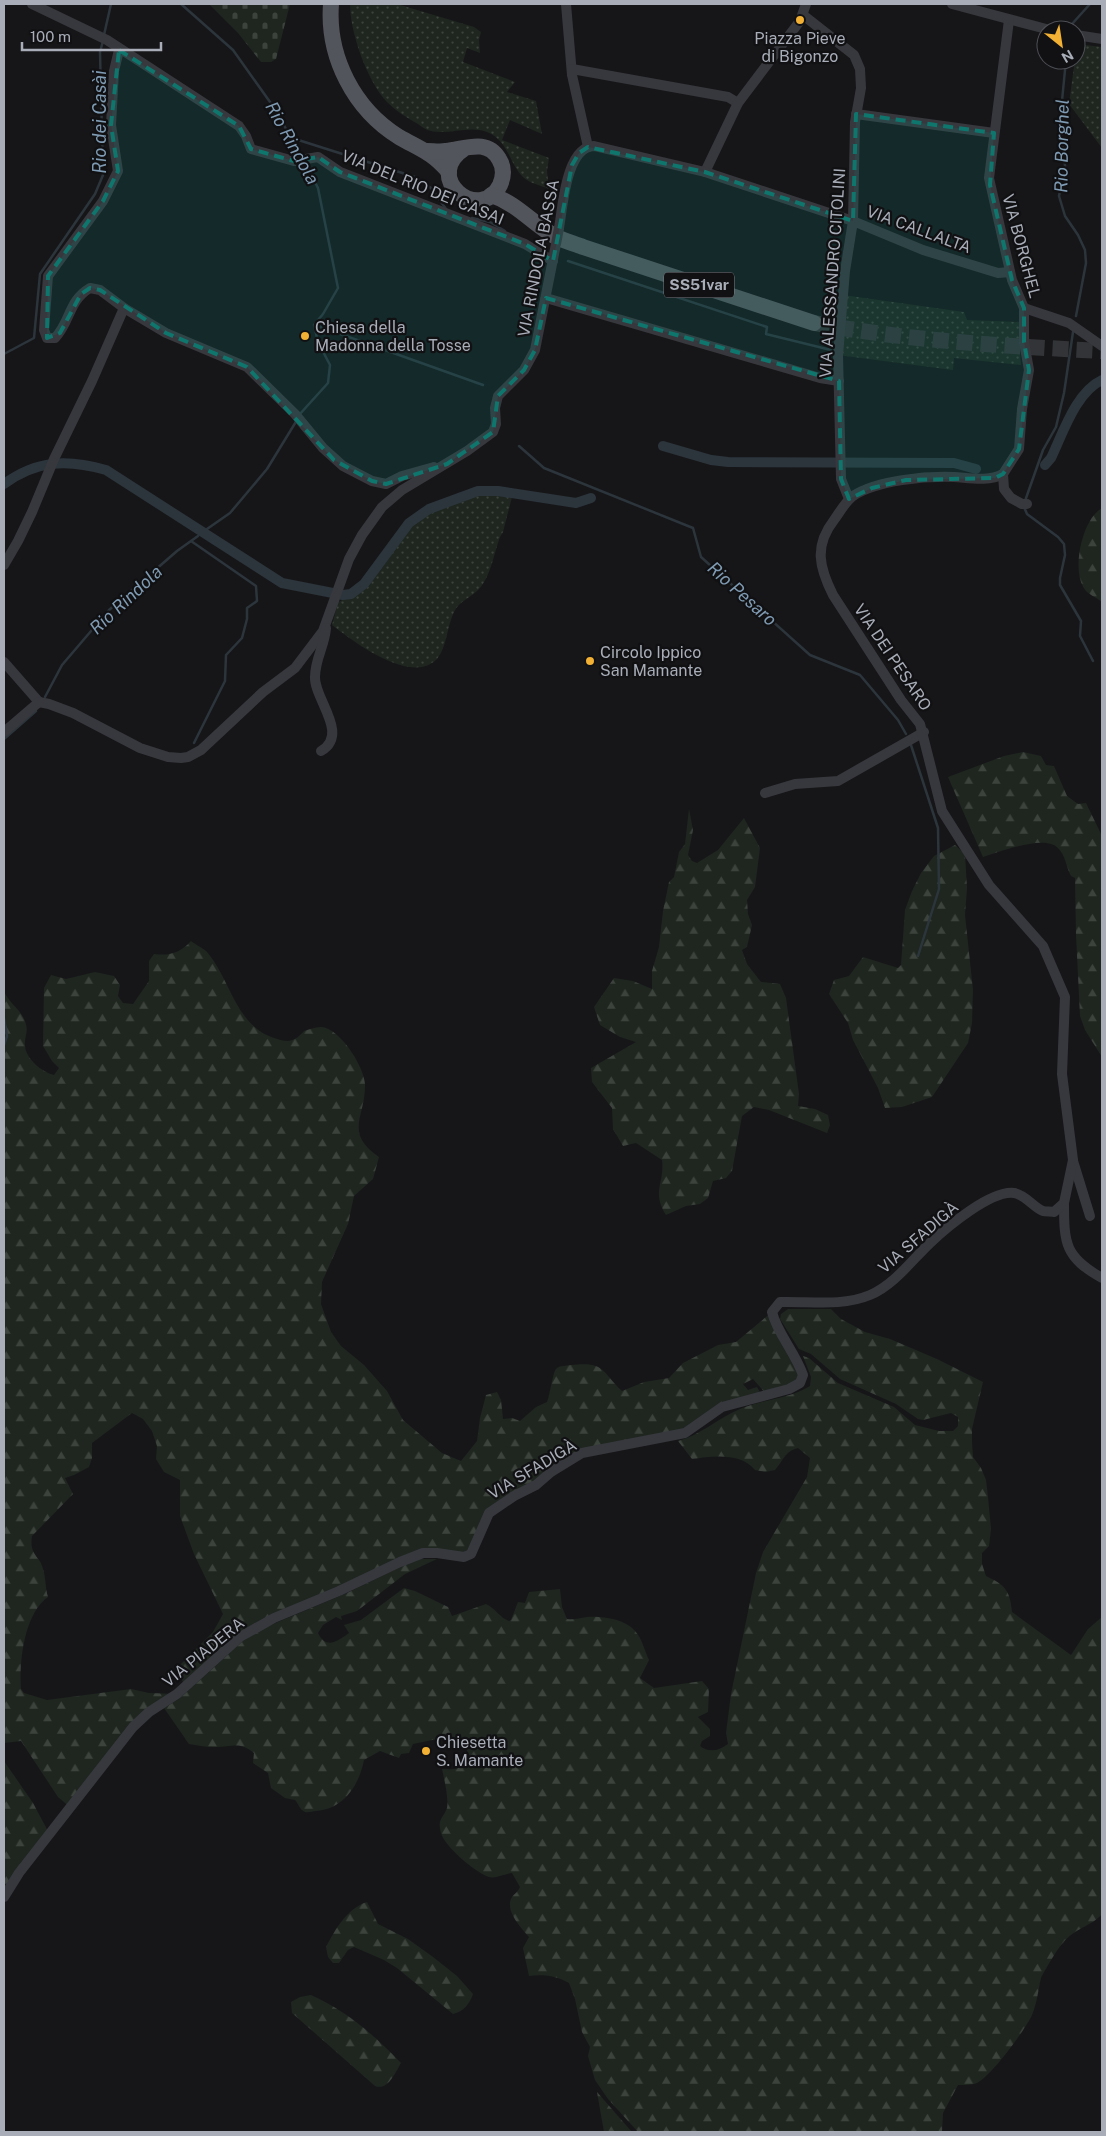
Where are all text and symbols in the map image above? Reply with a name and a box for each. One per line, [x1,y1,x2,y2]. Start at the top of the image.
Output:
marker: Piazza Pieve di Bigonzo [794,14,806,26]
scale bar [22,20,161,52]
north arrow [1036,20,1086,70]
text: 100 m [30,28,71,45]
place label: Piazza Pieve di Bigonzo [754,29,846,66]
text: N [1059,47,1076,66]
water label: Rio dei Casài [89,70,110,174]
water label: Rio Rindola [261,98,324,188]
water label: Rio Borghel [1050,99,1073,193]
street label: VIA DEL RIO DEI CASAI [339,146,507,229]
street label: VIA ALESSANDRO CITOLINI [816,167,849,379]
street label: VIA RINDOLA BASSA [514,178,563,338]
street label: VIA BORGHEL [999,192,1045,300]
street label: VIA CALLALTA [864,202,974,257]
road number: SS51var [664,272,734,298]
place label: Chiesa della Madonna della Tosse [315,318,471,355]
marker: Chiesa della Madonna della Tosse [299,330,311,342]
water label: Rio Pesaro [704,557,781,630]
water label: Rio Rindola [85,561,166,638]
street label: VIA DEI PESARO [850,600,935,714]
place label: Circolo Ippico San Mamante [600,643,702,680]
marker: Circolo Ippico San Mamante [584,655,596,667]
street label: VIA SFADIGÀ [874,1197,962,1277]
street label: VIA SFADIGÀ [484,1435,580,1503]
street label: VIA PIADERA [158,1614,248,1691]
place label: Chiesetta S. Mamante [436,1733,523,1770]
marker: Chiesetta S. Mamante [420,1745,432,1757]

